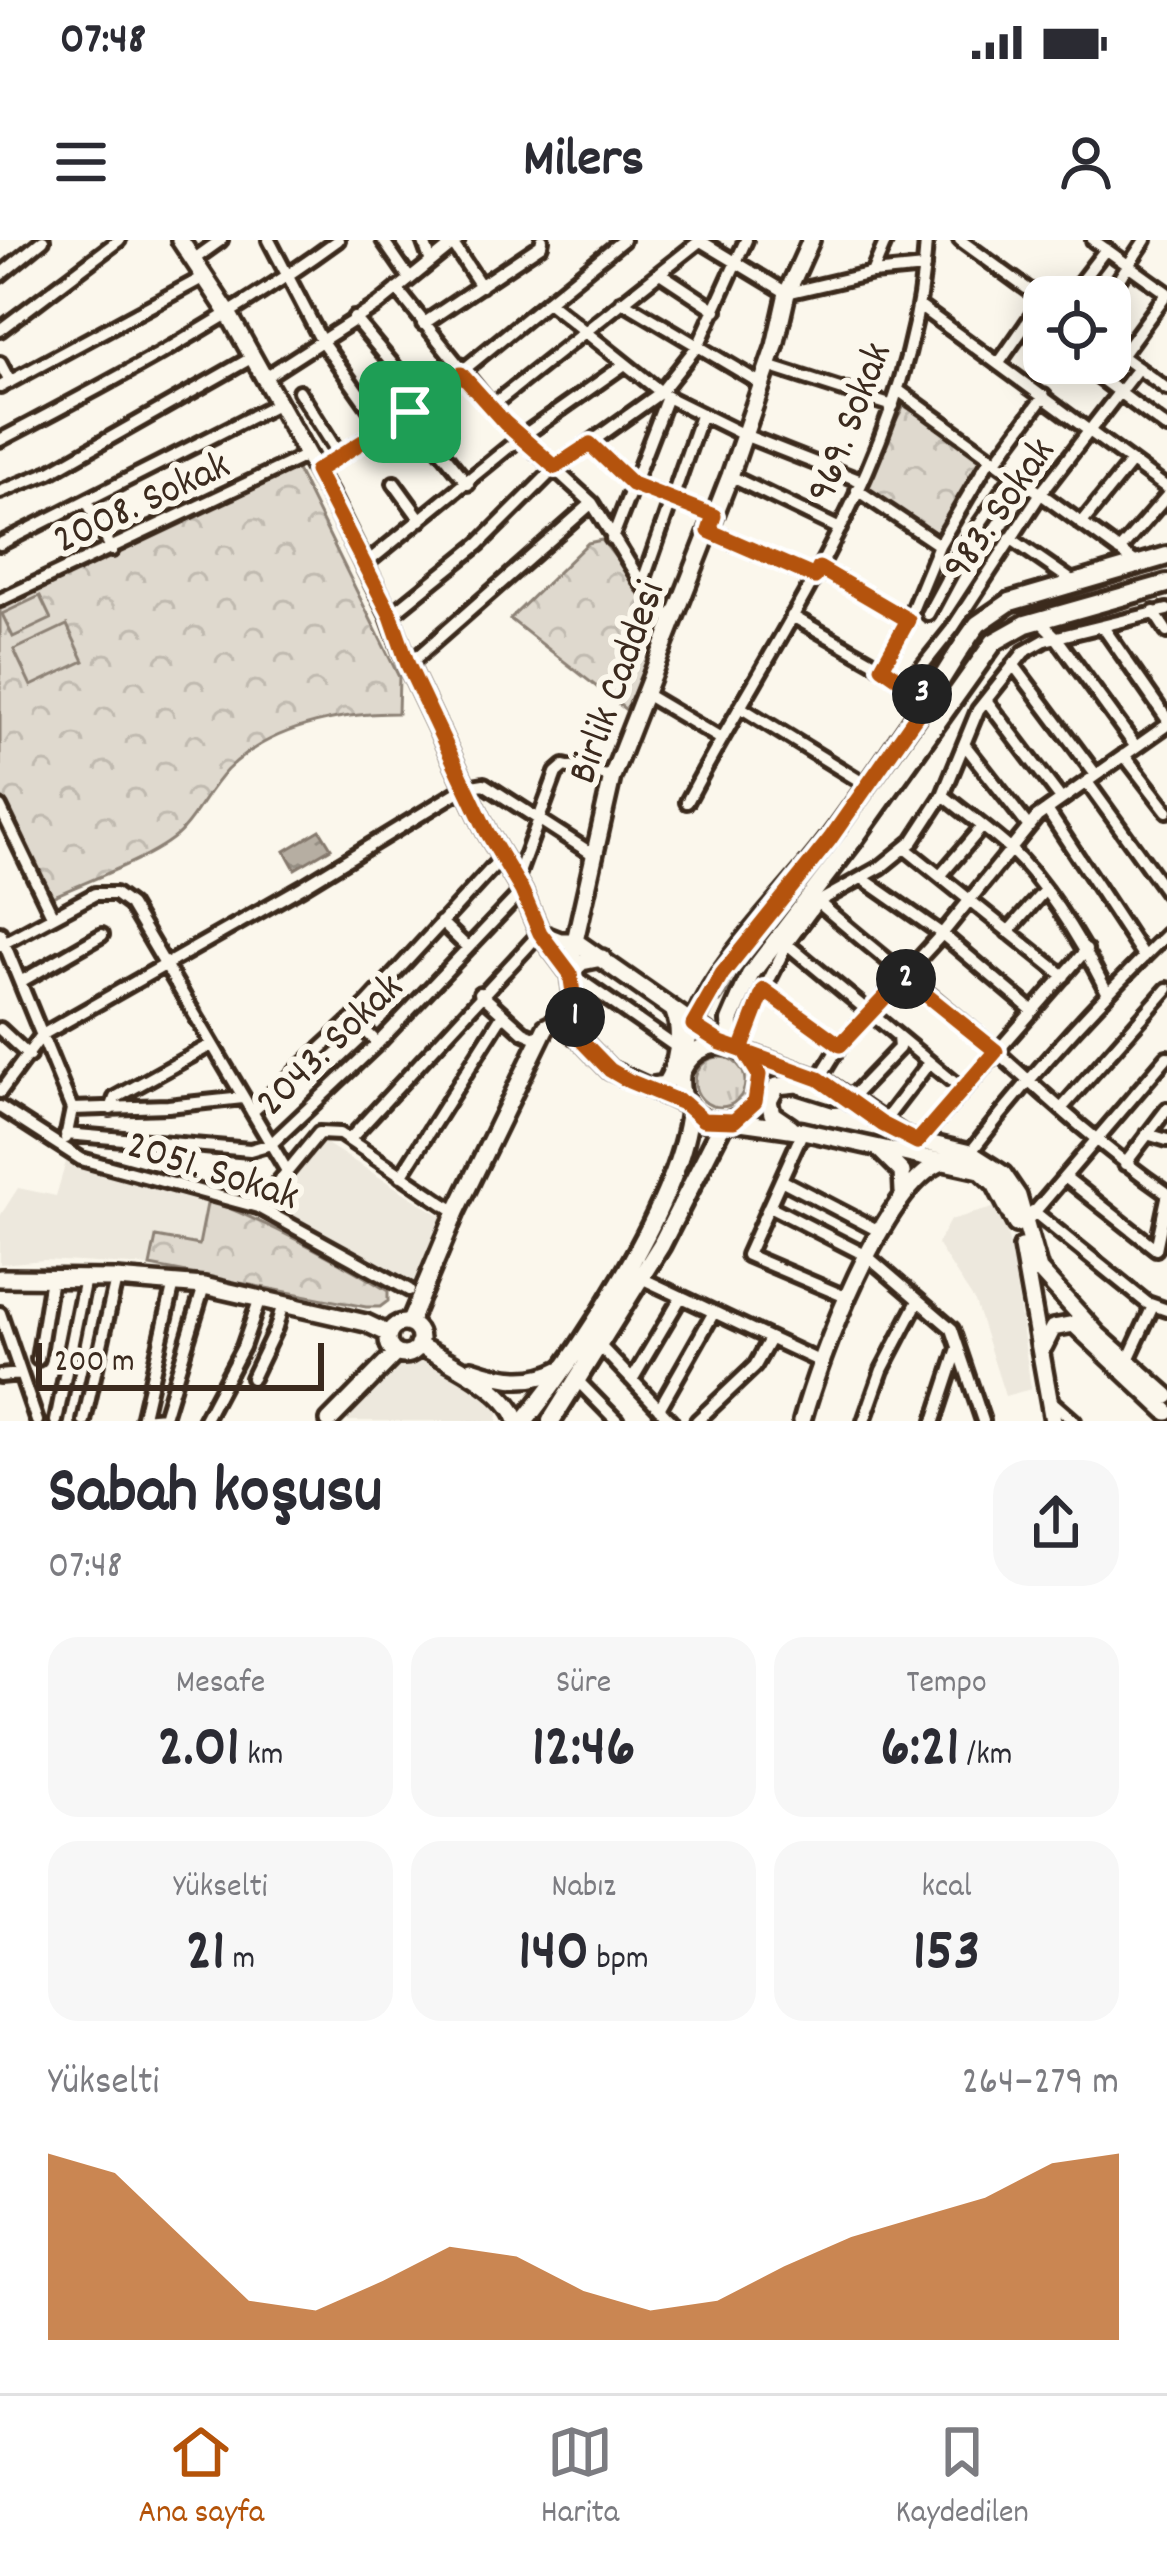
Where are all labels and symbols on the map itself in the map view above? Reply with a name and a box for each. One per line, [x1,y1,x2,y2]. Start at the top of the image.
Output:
street label: 969. Sokak [795,335,910,512]
pin [359,361,461,463]
street label: 983. Sokak [931,427,1073,595]
street label: 2008. Sokak [45,438,241,572]
street label: Birlik Caddesi [555,574,684,793]
pin: 3 [892,664,952,724]
pin: 2 [876,949,936,1009]
street label: 2043. Sokak [244,961,419,1133]
pin: 1 [545,987,605,1047]
street label: 2051. Sokak [118,1118,306,1230]
scale bar [36,1337,324,1390]

